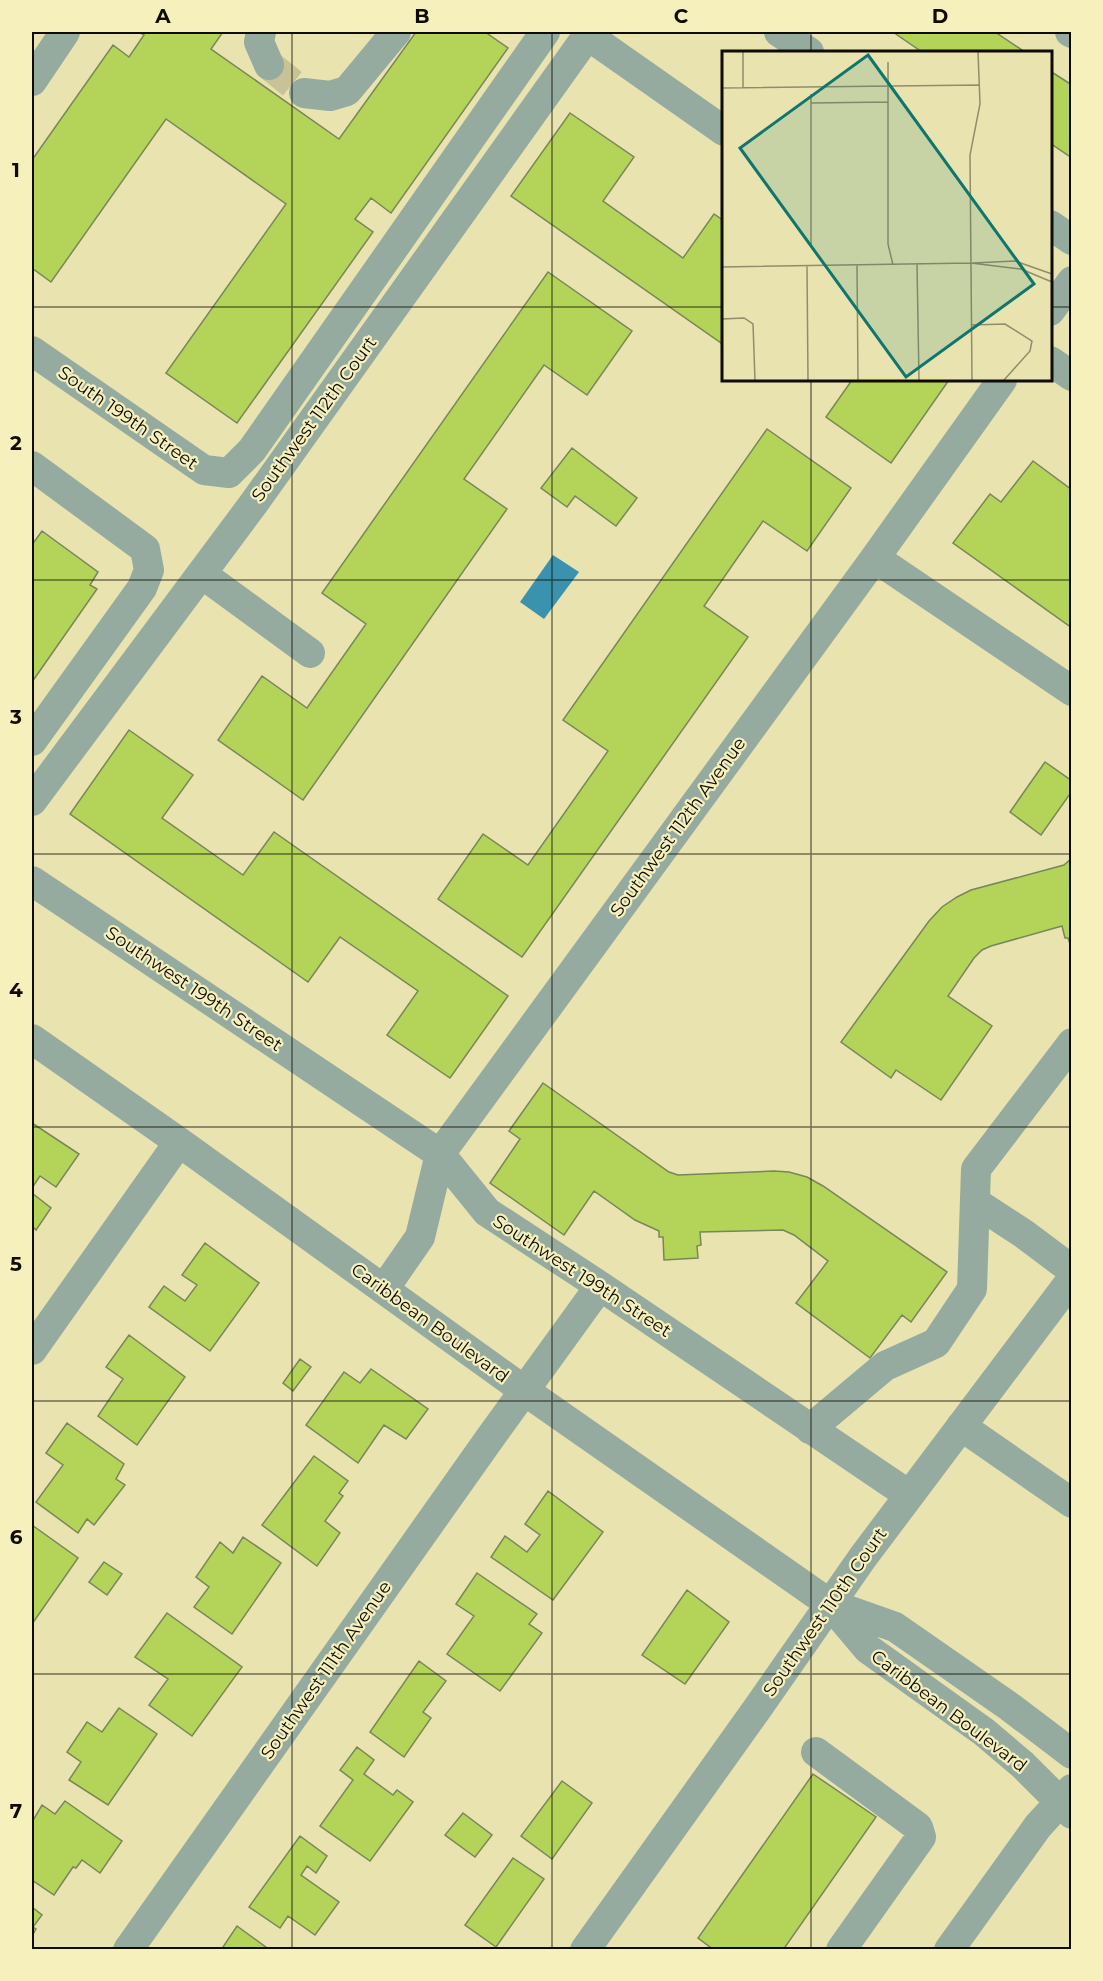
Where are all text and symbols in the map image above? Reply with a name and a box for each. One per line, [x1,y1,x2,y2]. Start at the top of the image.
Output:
text: A [154,4,171,28]
text: B [414,4,430,28]
text: C [674,4,689,28]
text: D [932,4,948,28]
inset map [722,51,1052,381]
text: 1 [12,158,20,182]
street label: Southwest 112th Court [247,332,381,506]
street label: South 199th Street [54,361,202,475]
text: 2 [10,431,22,455]
text: 3 [9,705,22,729]
street label: Southwest 112th Avenue [606,733,751,921]
street label: Southwest 199th Street [102,922,286,1056]
text: 4 [9,978,23,1002]
street label: Southwest 199th Street [489,1210,675,1342]
text: 5 [10,1252,22,1276]
street label: Caribbean Boulevard [347,1258,513,1388]
street label: Southwest 110th Court [758,1523,892,1701]
text: 6 [10,1525,23,1549]
street label: Southwest 111th Avenue [256,1577,396,1763]
street label: Caribbean Boulevard [867,1645,1031,1777]
text: 7 [10,1799,22,1823]

